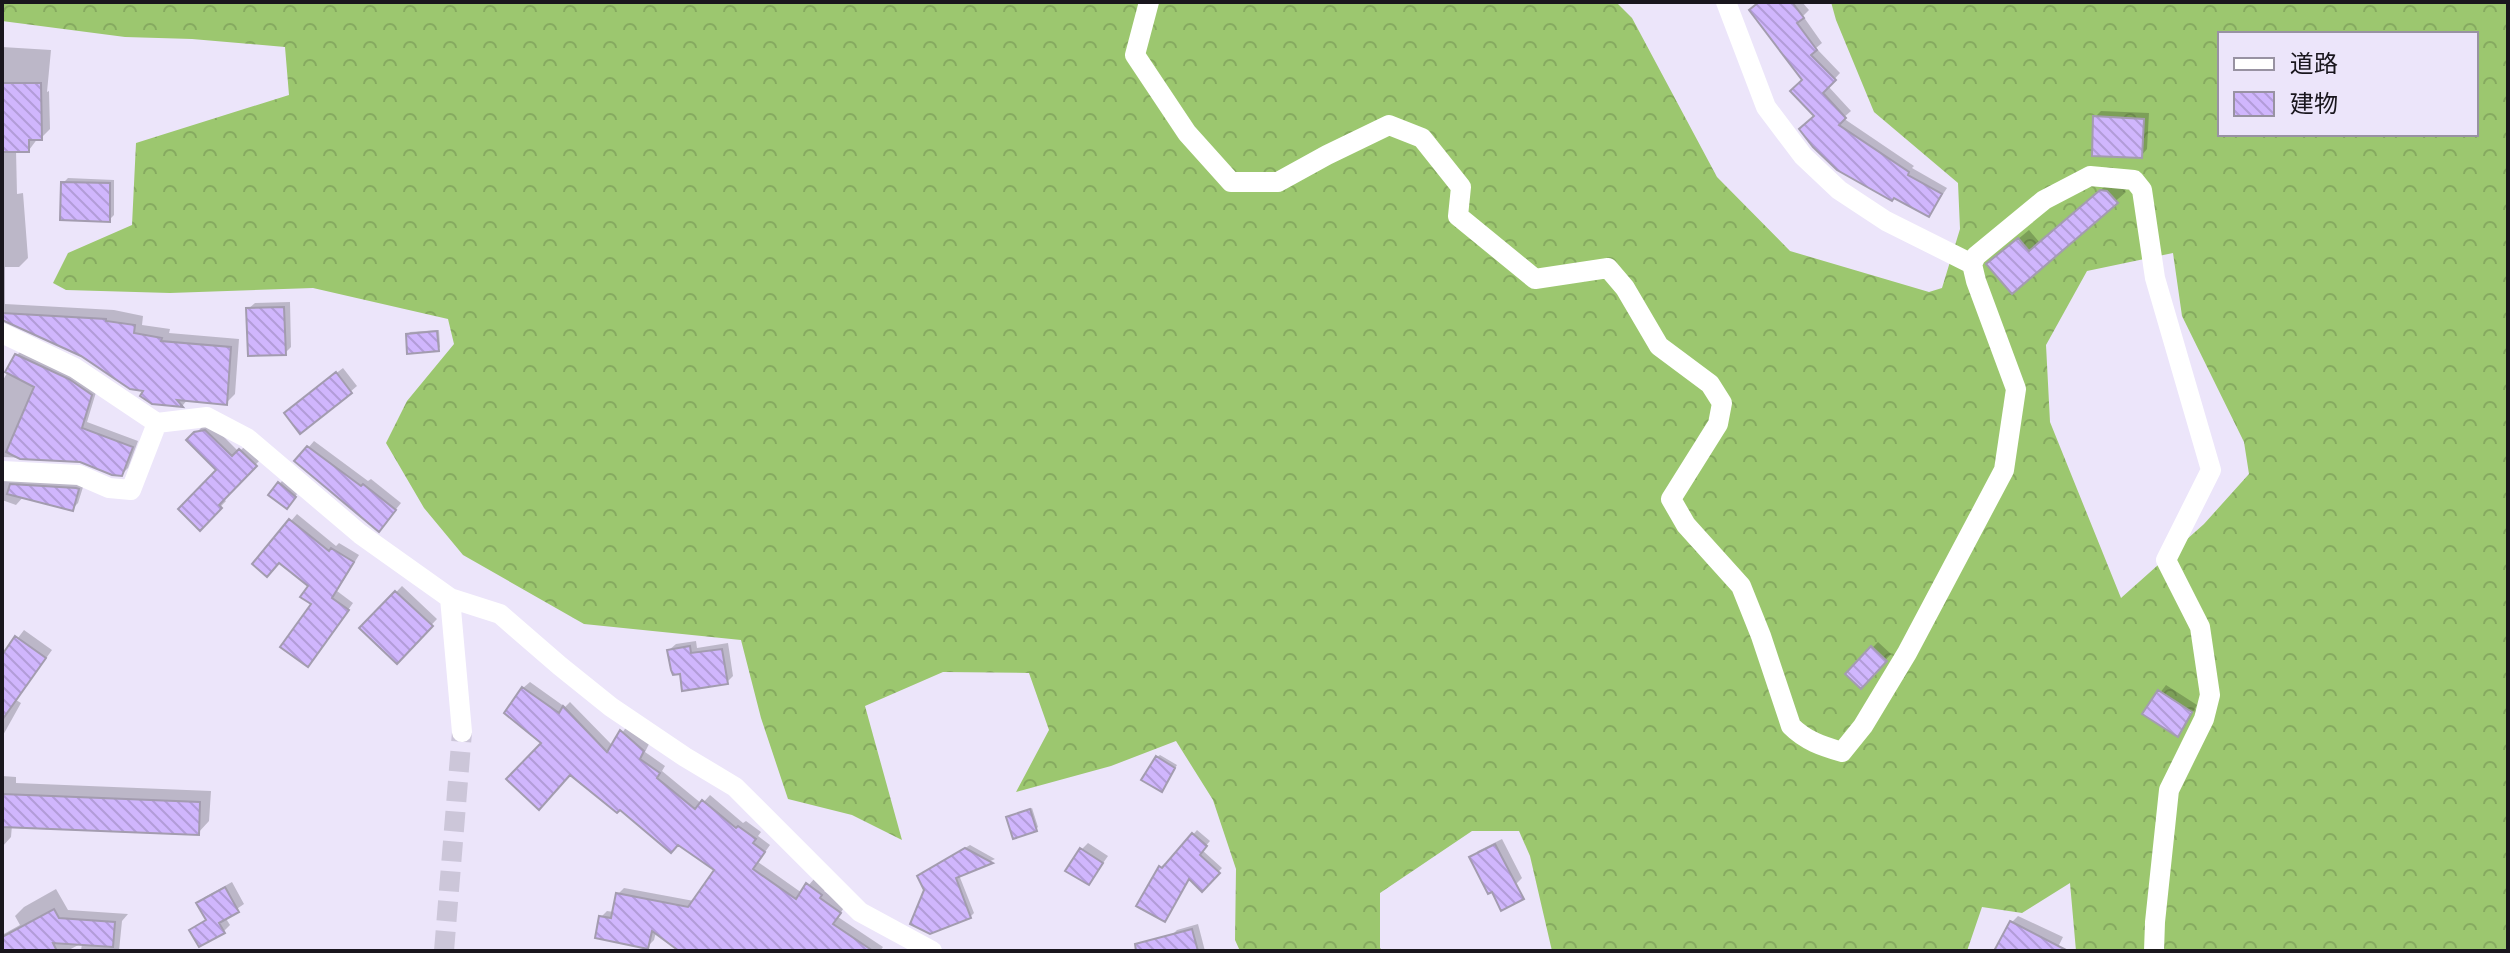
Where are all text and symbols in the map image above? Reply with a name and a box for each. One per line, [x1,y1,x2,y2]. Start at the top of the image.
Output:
legend [2218,32,2478,136]
text: 道路 [2290,48,2338,78]
text: 建物 [2290,88,2338,118]

